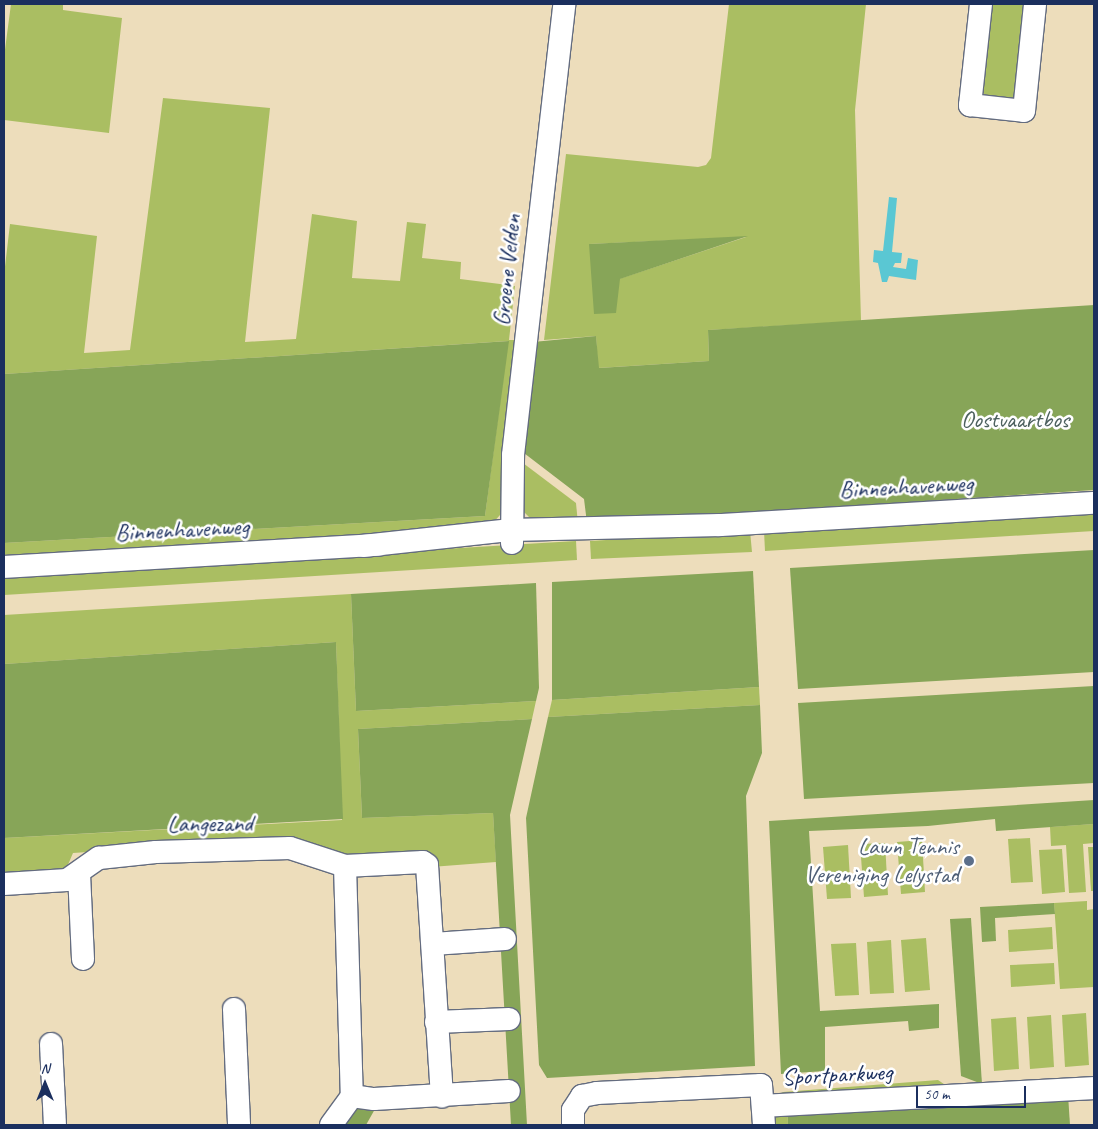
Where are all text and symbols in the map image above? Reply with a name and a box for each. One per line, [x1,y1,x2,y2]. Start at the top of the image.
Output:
street label: Groene Velden [487,213,527,327]
park label: Oostvaartbos [961,406,1069,434]
street label: Binnenhavenweg [839,469,973,505]
street label: Binnenhavenweg [115,512,249,548]
street label: Langezand [167,809,253,839]
place label: Lawn Tennis Vereniging Lelystad [805,833,959,889]
marker: Lawn Tennis Vereniging Lelystad [963,855,975,867]
street label: Sportparkweg [781,1058,893,1092]
north arrow [20,1059,70,1109]
text: N [41,1060,49,1077]
scale bar [918,1076,1028,1108]
text: 50 m [924,1085,950,1104]

